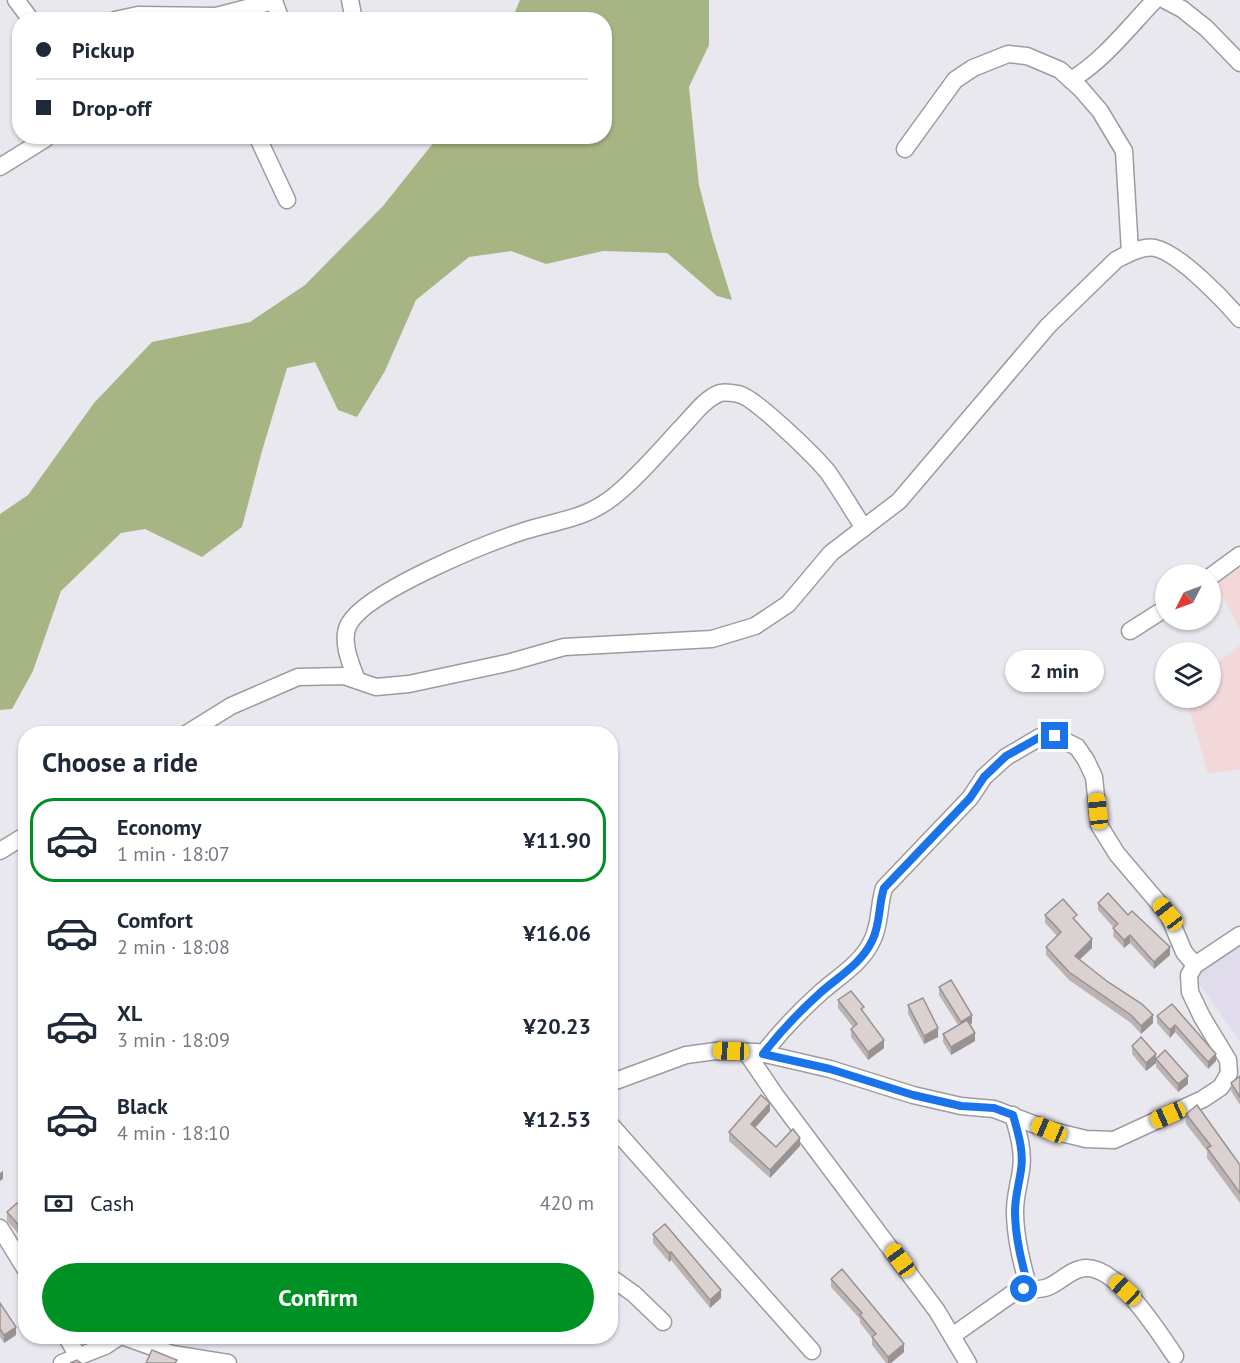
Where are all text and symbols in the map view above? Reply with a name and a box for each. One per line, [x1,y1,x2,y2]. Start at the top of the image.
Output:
text: Pickup [72,36,135,64]
text: Drop-off [72,94,151,122]
north arrow [1155,564,1221,630]
map controls [1155,564,1221,708]
button: layers [1155,642,1221,708]
callout: 2 min [1006,649,1104,691]
text: 2 min [1030,658,1079,684]
route end [1041,722,1068,749]
text: Choose a ride [42,745,198,779]
car [1087,792,1109,830]
icon: car [45,813,99,867]
text: Economy [117,813,201,841]
text: ¥11.90 [523,826,591,854]
text: 1 min · 18:07 [117,841,230,867]
car [1150,894,1186,934]
icon: car [45,906,99,960]
text: Comfort [117,906,193,934]
text: ¥16.06 [523,919,591,947]
text: 2 min · 18:08 [117,934,230,960]
icon: car [45,999,99,1053]
text: XL [117,999,142,1027]
text: ¥20.23 [523,1012,591,1040]
text: 3 min · 18:09 [117,1027,230,1053]
car [713,1041,749,1061]
icon: car [45,1092,99,1146]
text: Black [117,1092,168,1120]
car [1148,1099,1188,1131]
text: ¥12.53 [523,1105,591,1133]
car [1029,1115,1069,1145]
text: 4 min · 18:10 [117,1120,230,1146]
icon: cash [42,1187,75,1220]
text: Cash [90,1189,134,1217]
text: 420 m [540,1190,594,1216]
car [882,1240,918,1280]
button: Confirm [42,1263,594,1332]
car [1106,1271,1144,1309]
route start [1010,1275,1037,1302]

